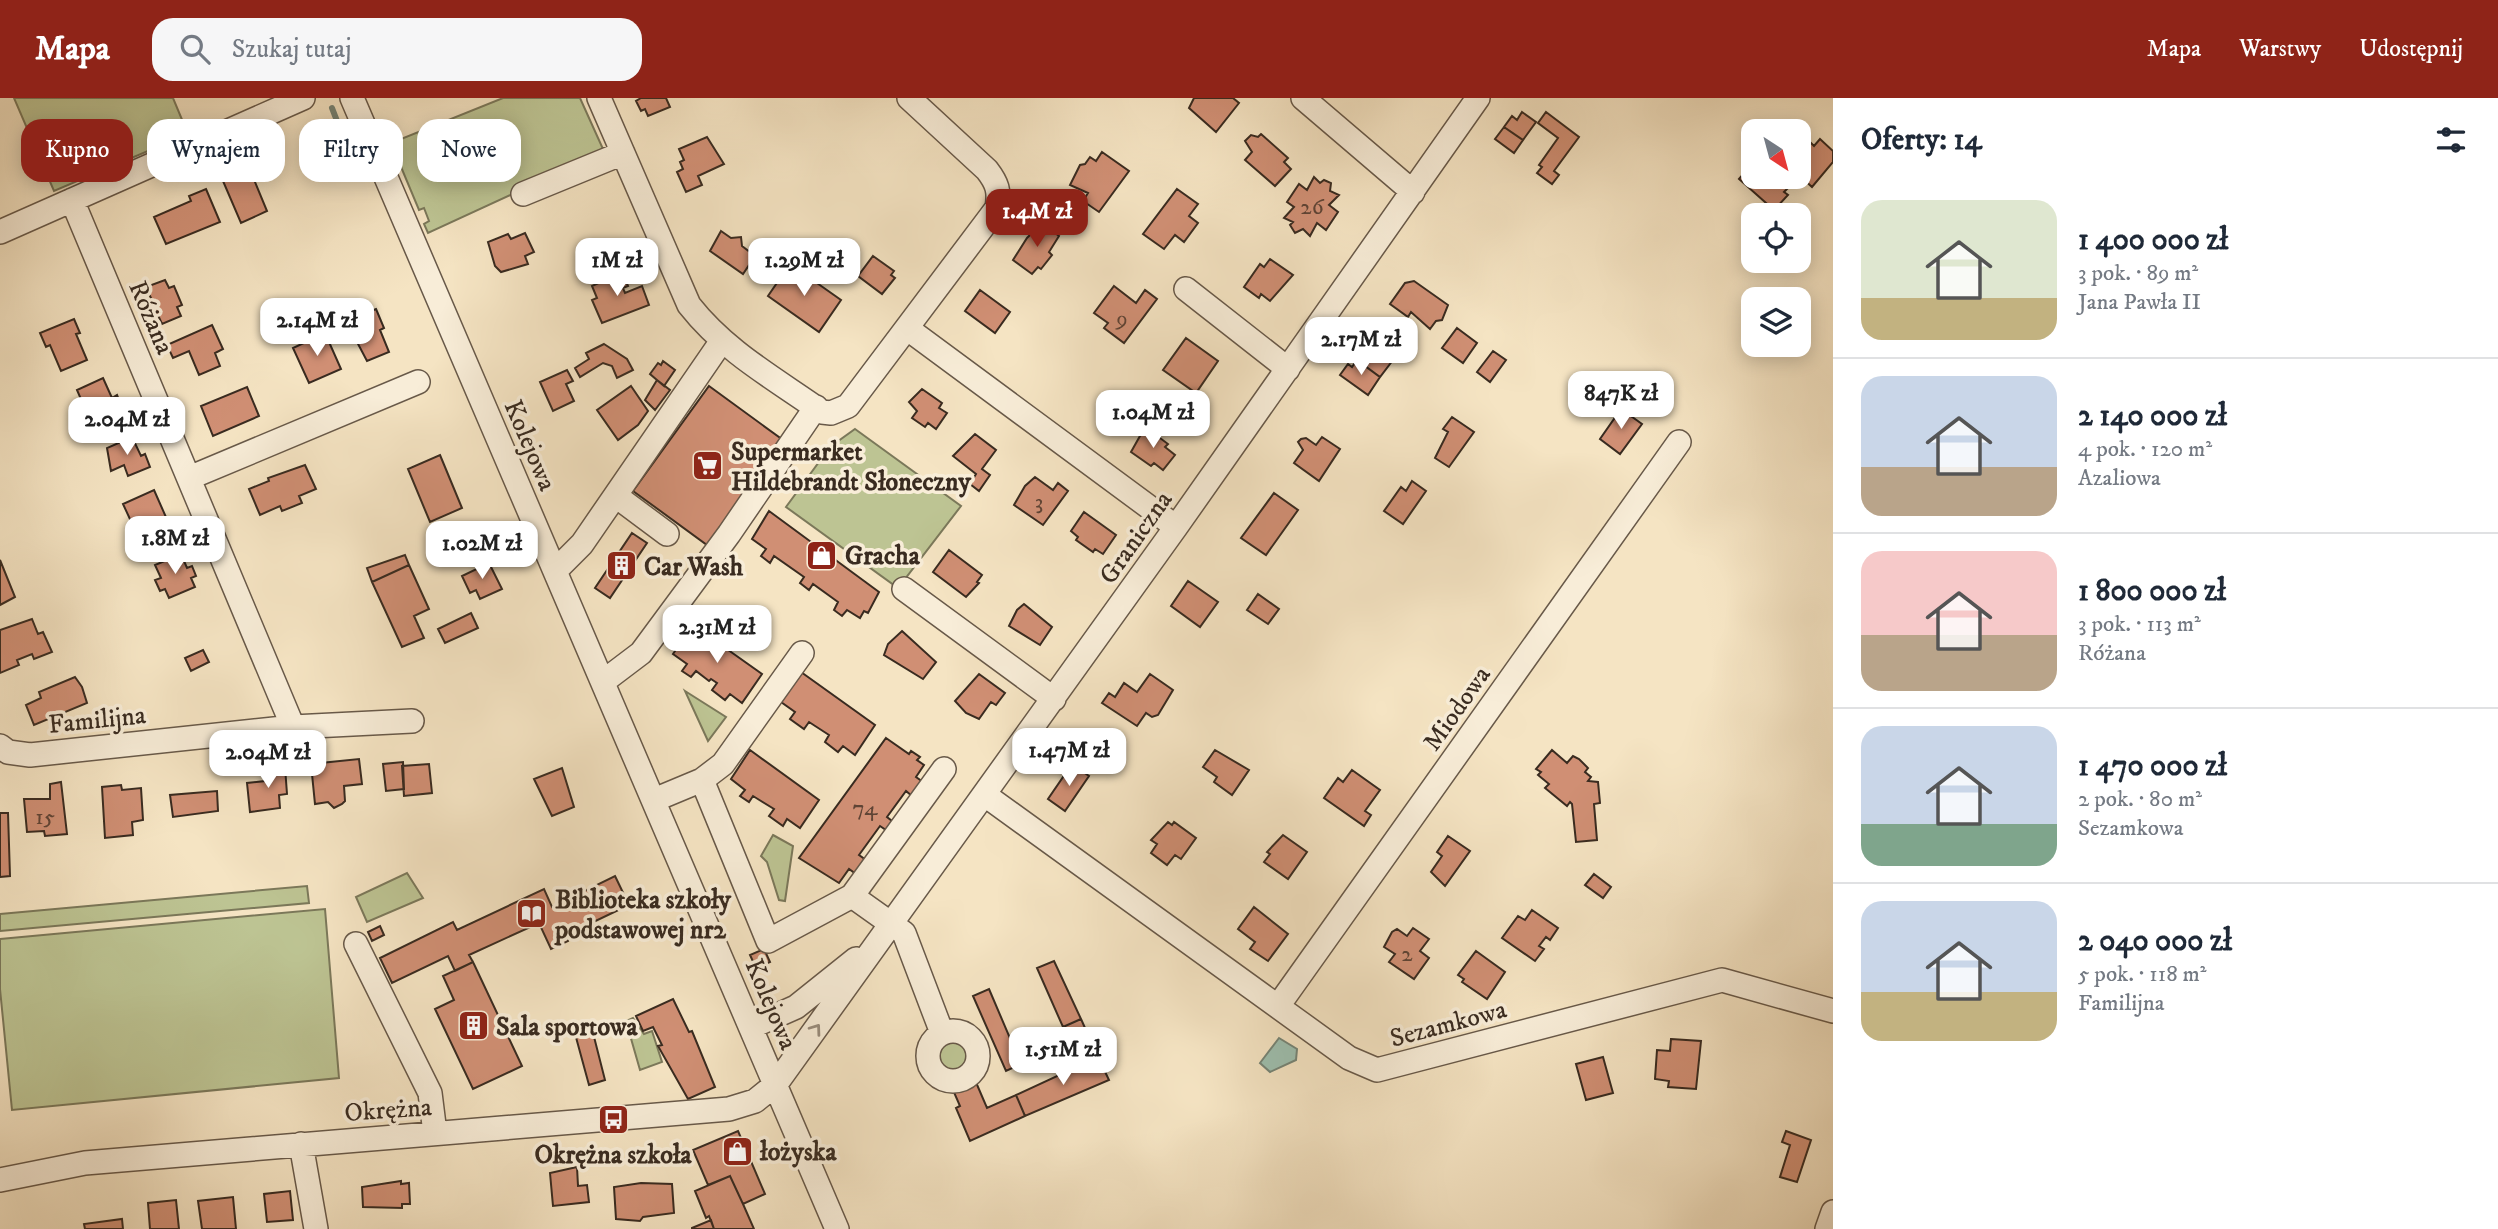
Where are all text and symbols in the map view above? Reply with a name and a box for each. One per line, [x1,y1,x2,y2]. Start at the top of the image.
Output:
search box [152,18,642,81]
text: Mapa [35,29,110,70]
icon: search [176,30,214,68]
text: Szukaj tutaj [232,33,351,66]
text: Mapa [2147,34,2201,64]
text: Warstwy [2239,34,2321,64]
text: Udostępnij [2359,34,2463,64]
chip: Kupno [21,119,133,182]
chip: Wynajem [147,119,285,182]
chip: Filtry [299,119,403,182]
chip: Nowe [417,119,521,182]
north arrow [1741,119,1811,189]
map controls [1741,119,1811,357]
icon: filters [2432,121,2470,159]
text: Oferty: 14 [1861,122,1982,159]
pin: 1.4M zł [972,190,1102,249]
house number: 26 [1300,193,1325,222]
text: 1.4M zł [1002,197,1072,226]
button: locate [1741,203,1811,273]
text: 1 400 000 zł [2078,222,2228,259]
icon: home [1917,228,2001,312]
pin: 1M zł [568,238,666,298]
pin: 1.29M zł [732,238,876,298]
text: 1M zł [591,246,643,275]
text: 1.29M zł [764,246,844,275]
text: 3 pok. · 89 m² [2078,259,2198,288]
street label: Różana [120,276,181,359]
button: layers [1741,287,1811,357]
text: Jana Pawła II [2078,288,2201,317]
pin: 2.14M zł [245,299,389,358]
house number: 9 [1115,305,1128,334]
text: 2.14M zł [276,306,358,335]
pin: 2.17M zł [1289,317,1433,377]
text: 2.17M zł [1321,325,1401,354]
pin: 847K zł [1556,372,1686,431]
text: 847K zł [1584,379,1658,408]
pin: 1.04M zł [1081,390,1225,450]
street label: Kolejowa [496,395,563,496]
pin: 2.04M zł [55,398,199,457]
text: 1.04M zł [1112,398,1194,427]
text: 2 140 000 zł [2078,398,2227,435]
icon: home [1917,404,2001,488]
text: 2.04M zł [84,405,170,434]
text: 4 pok. · 120 m² [2078,435,2212,464]
place label: Supermarket Hildebrandt Słoneczny [731,436,971,499]
supermarket icon: Supermarket Hildebrandt Słoneczny [691,449,725,483]
text: Azaliowa [2078,464,2161,493]
street label: Graniczna [1092,485,1180,591]
house number: 3 [1035,488,1043,517]
pin: 1.8M zł [110,517,240,576]
pin: 1.02M zł [410,522,554,581]
text: 1.8M zł [141,524,209,553]
text: 1.02M zł [442,529,522,558]
shop icon: Gracha [805,538,839,572]
place label: Gracha [845,540,921,573]
building icon: Car Wash [604,549,638,583]
place label: Car Wash [644,551,744,584]
text: 1 800 000 zł [2078,573,2226,610]
icon: home [1917,579,2001,663]
pin: 2.31M zł [645,606,789,665]
text: 3 pok. · 113 m² [2078,610,2201,639]
text: 2.31M zł [679,613,755,642]
text: Różana [2078,639,2146,668]
street label: Miodowa [1416,660,1498,758]
street label: Familijna [47,699,148,742]
pin: 1.47M zł [997,728,1141,788]
pin: 2.04M zł [196,730,340,790]
text: 1.47M zł [1028,736,1110,765]
text: 2.04M zł [225,738,311,767]
text: 1 470 000 zł [2078,748,2227,785]
icon: home [1917,754,2001,838]
text: 2 pok. · 80 m² [2078,785,2202,814]
house number: 74 [853,794,878,823]
house number: 15 [35,803,55,832]
text: Sezamkowa [2078,814,2183,843]
place label: Biblioteka szkoły podstawowej nr2 [554,884,731,947]
library icon: Biblioteka szkoły podstawowej nr2 [515,897,549,931]
text: 2 040 000 zł [2078,923,2232,960]
icon: home [1917,929,2001,1013]
house number: 2 [1401,940,1413,969]
street label: Kolejowa [737,954,804,1055]
text: 5 pok. · 118 m² [2078,960,2207,989]
text: Familijna [2078,989,2165,1018]
street label: Sezamkowa [1387,993,1510,1056]
building icon: Sala sportowa [456,1009,490,1043]
place label: Sala sportowa [496,1011,639,1044]
one-way arrow [808,1024,820,1037]
pin: 1.51M zł [991,1028,1135,1087]
text: 1.51M zł [1025,1035,1101,1064]
street label: Okrężna [343,1091,433,1130]
bus stop icon: Okrężna szkoła [596,1102,630,1136]
shop icon: łożyska [720,1134,754,1168]
place label: łożyska [759,1136,837,1169]
place label: Okrężna szkoła [534,1139,692,1172]

